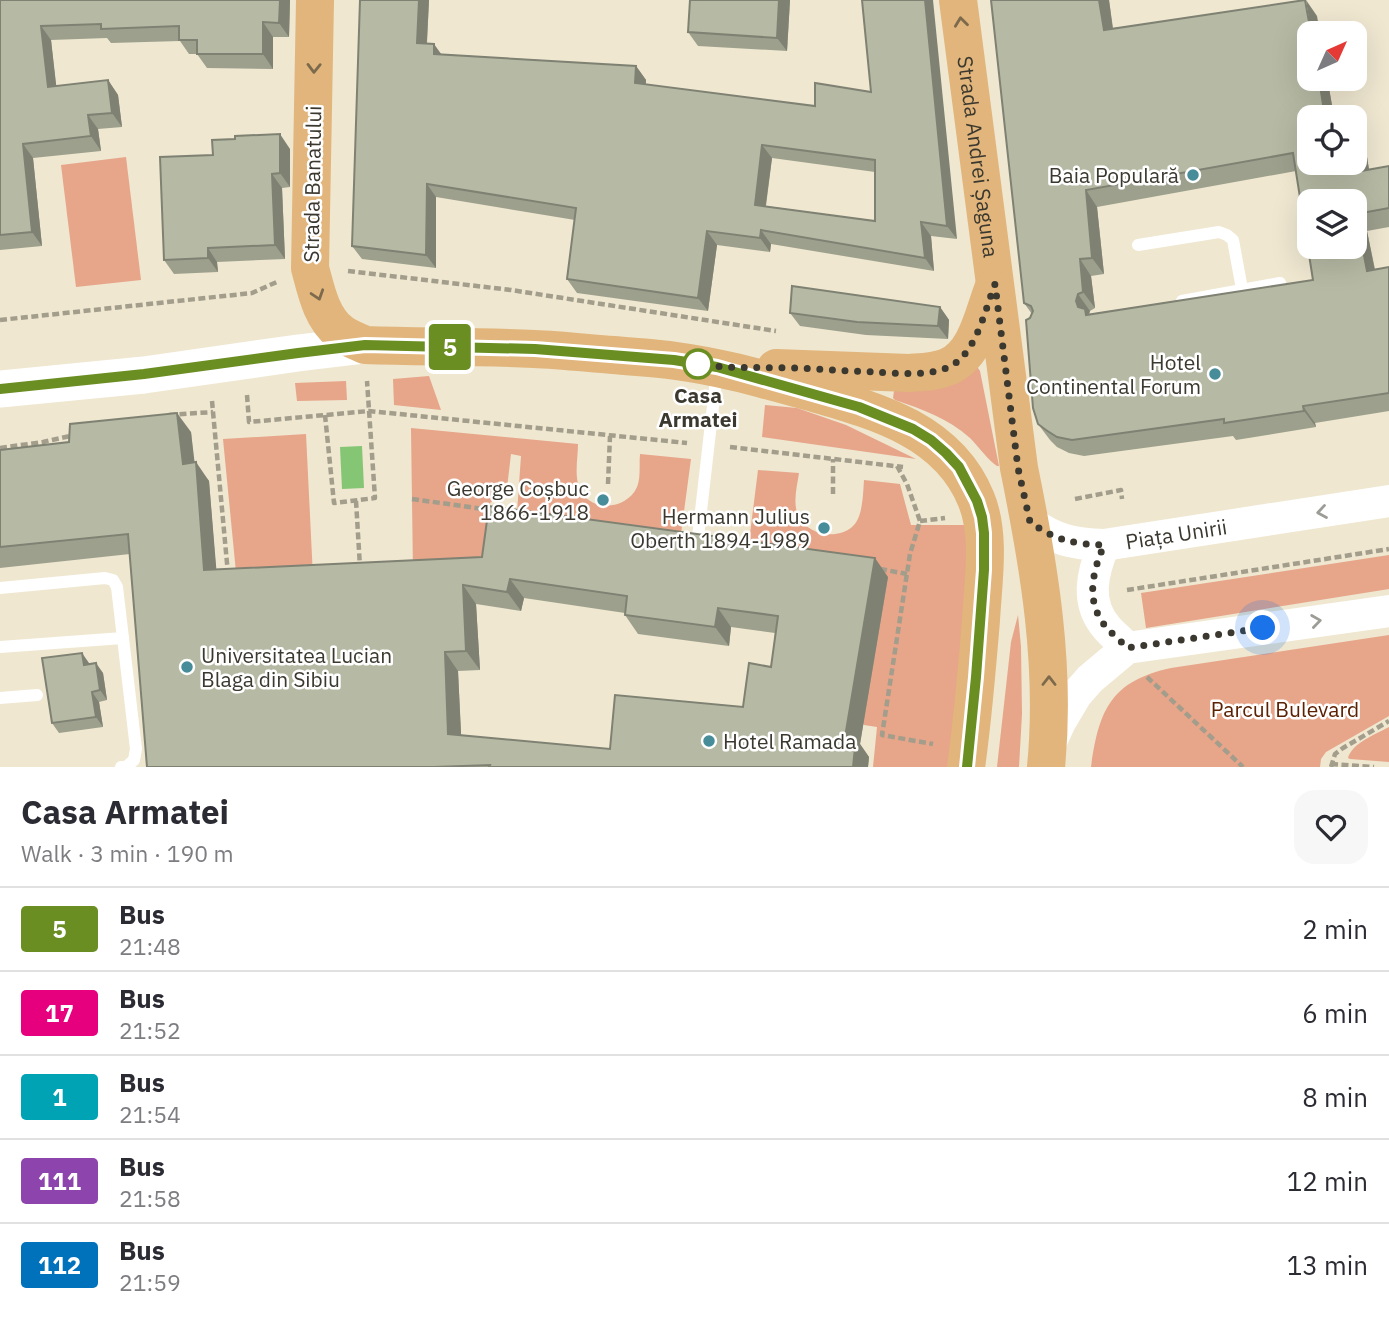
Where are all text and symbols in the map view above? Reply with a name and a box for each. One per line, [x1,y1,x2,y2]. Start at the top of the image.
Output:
one-way arrow [954,16,969,28]
north arrow [1297,21,1367,91]
map controls [1297,21,1367,259]
street label: Strada Andrei Șaguna [951,54,1005,259]
one-way arrow [306,63,321,74]
street label: Strada Banatului [297,105,327,263]
button: locate [1297,105,1367,175]
place label: Baia Populară [1049,161,1179,189]
marker: Baia Populară [1185,167,1201,183]
button: layers [1297,189,1367,259]
one-way arrow [310,288,324,300]
line badge: 5 [427,324,473,370]
text: 5 [443,331,457,363]
place label: Hotel Continental Forum [1026,348,1201,400]
marker: Casa Armatei [683,349,713,379]
marker: Hotel Continental Forum [1207,366,1223,382]
place label: Casa Armatei [658,381,738,433]
place label: George Coșbuc 1866-1918 [447,474,589,526]
marker: George Coșbuc 1866-1918 [595,492,611,508]
place label: Hermann Julius Oberth 1894-1989 [630,502,810,554]
one-way arrow [1316,504,1327,519]
street label: Piața Unirii [1123,512,1229,556]
marker: Hermann Julius Oberth 1894-1989 [816,520,832,536]
your location [1245,610,1280,645]
one-way arrow [1310,614,1322,629]
place label: Universitatea Lucian Blaga din Sibiu [201,641,392,693]
marker: Universitatea Lucian Blaga din Sibiu [179,659,195,675]
one-way arrow [1041,675,1057,686]
park label: Parcul Bulevard [1211,695,1359,723]
place label: Hotel Ramada [723,727,856,755]
marker: Hotel Ramada [701,733,717,749]
text: Casa Armatei [21,790,229,833]
button: heart [1294,790,1368,864]
text: Walk · 3 min · 190 m [21,838,234,868]
text: Bus [119,897,165,931]
text: 2 min [1302,912,1368,946]
text: 5 [52,913,67,945]
text: 21:48 [119,931,181,961]
text: Bus [119,981,165,1015]
text: 6 min [1302,996,1368,1030]
text: 17 [45,997,74,1029]
text: 21:52 [119,1015,181,1045]
text: Bus [119,1065,165,1099]
text: 8 min [1302,1080,1368,1114]
text: 1 [52,1081,67,1113]
text: 21:54 [119,1099,181,1129]
text: Bus [119,1149,165,1183]
text: 12 min [1287,1164,1368,1198]
text: 111 [38,1165,81,1197]
text: 21:58 [119,1183,181,1213]
text: Bus [119,1233,165,1267]
text: 13 min [1287,1248,1368,1282]
text: 112 [38,1249,81,1281]
text: 21:59 [119,1267,181,1297]

